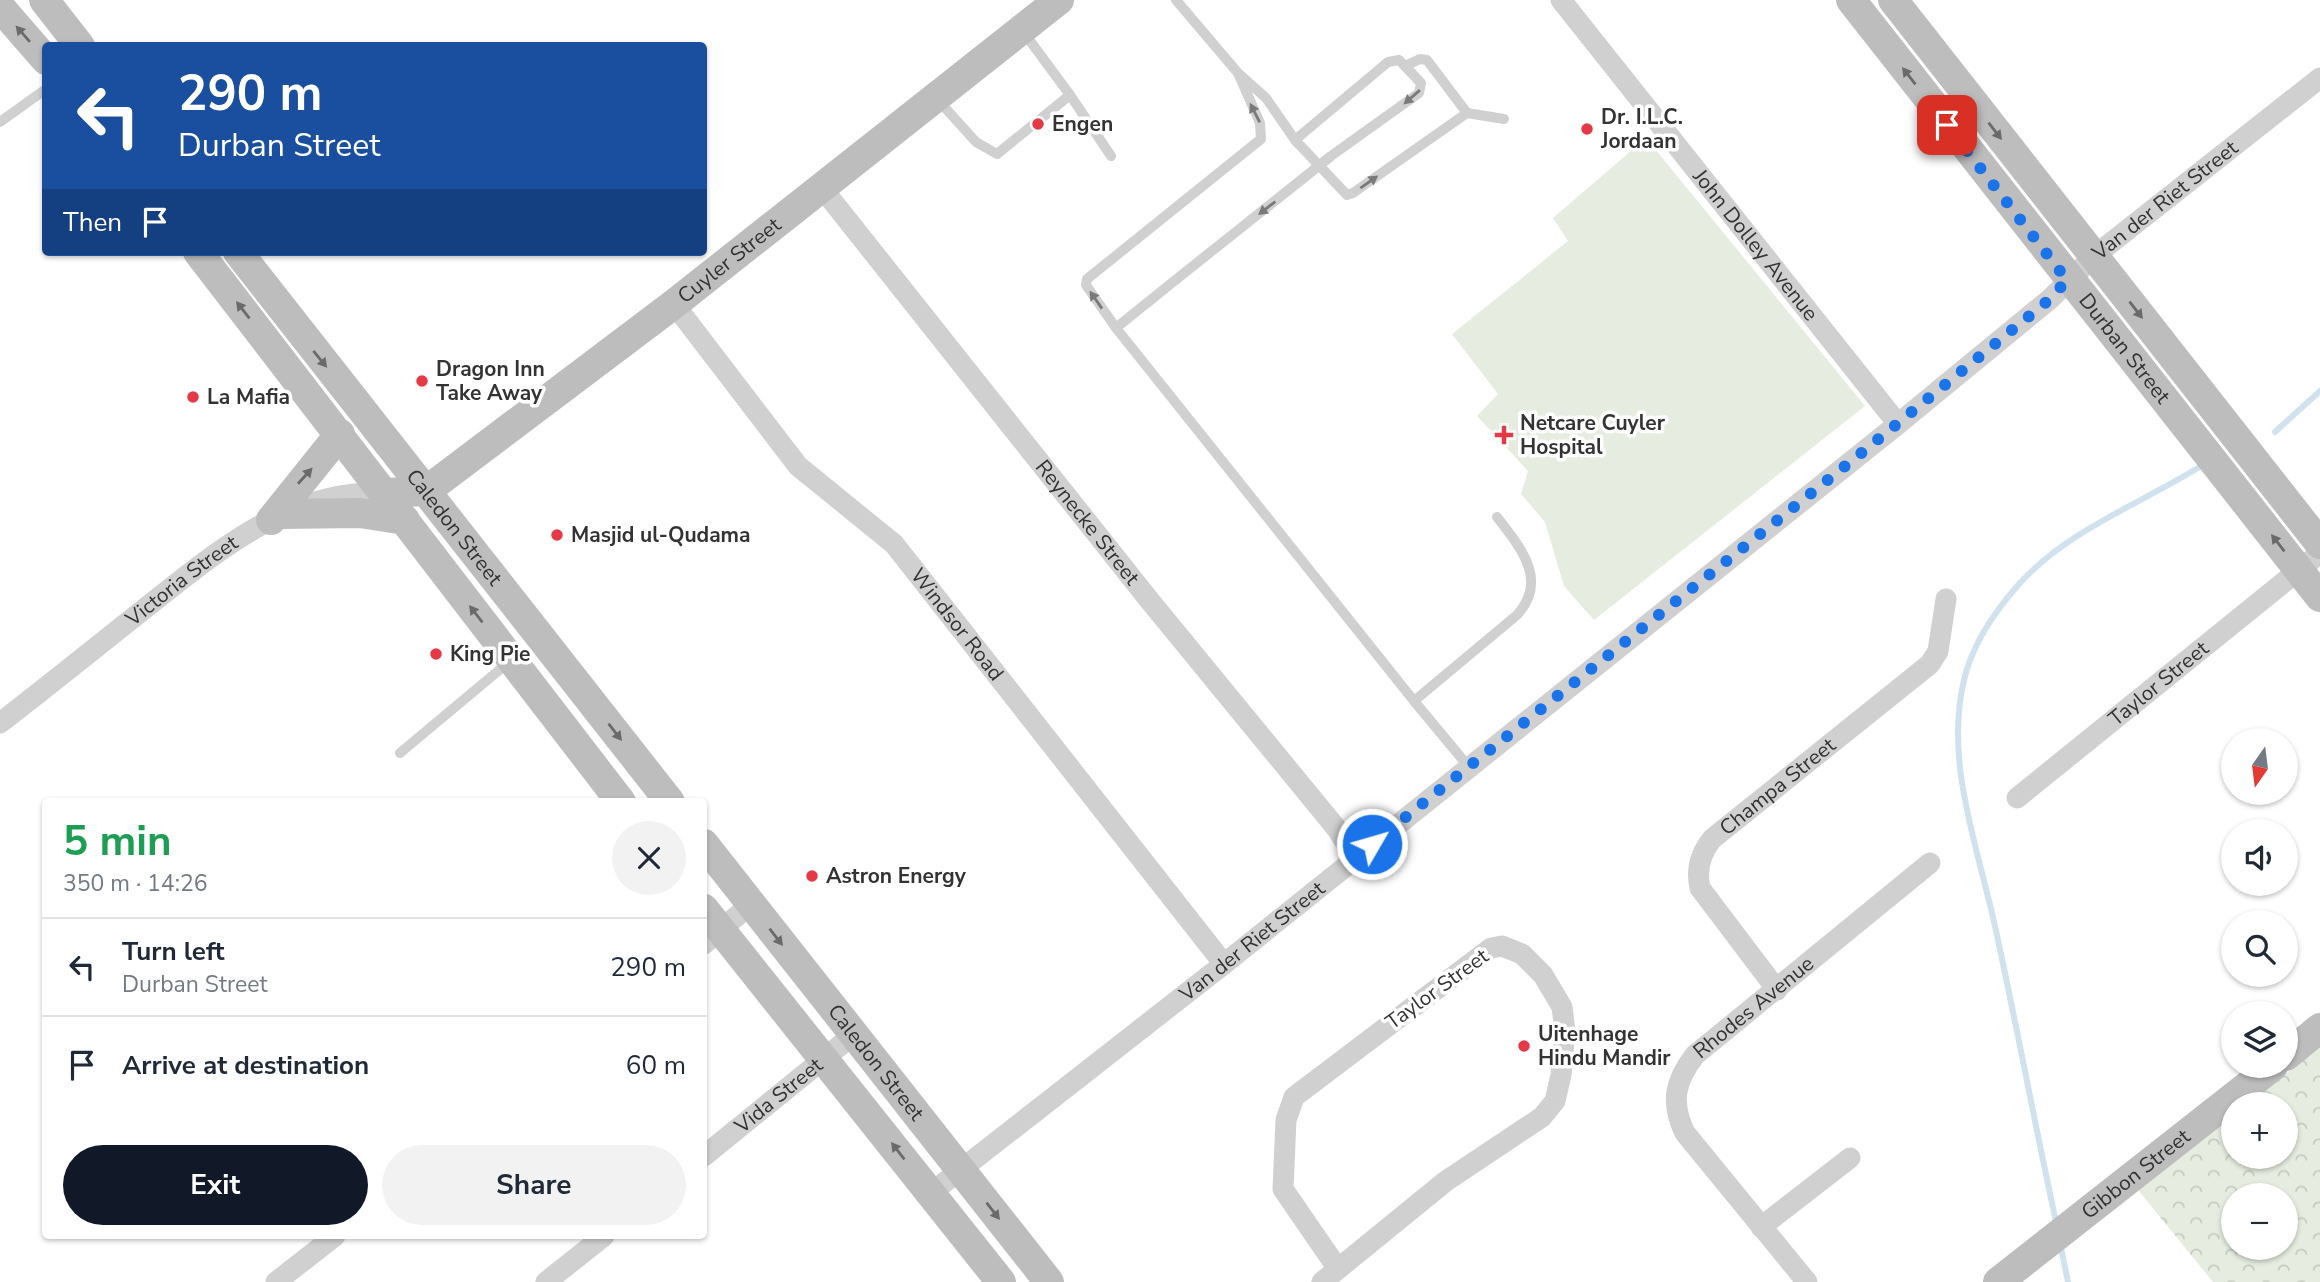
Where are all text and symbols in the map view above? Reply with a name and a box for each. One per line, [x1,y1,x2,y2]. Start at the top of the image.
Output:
one-way arrow [16,25,31,42]
text: 290 m [178,60,322,127]
one-way arrow [1903,67,1917,85]
icon: left [63,70,154,161]
one-way arrow [1403,89,1421,104]
pin [1917,95,1977,155]
one-way arrow [1249,103,1260,123]
place label: Dr. I.L.C. Jordaan [1600,103,1683,155]
icon: arrive [1928,106,1966,144]
place label: Engen [1052,110,1113,138]
marker: Engen [1030,116,1046,132]
marker: Dr. I.L.C. Jordaan [1579,121,1595,137]
one-way arrow [1988,122,2003,140]
text: Durban Street [178,124,380,167]
street label: Van der Riet Street [2085,134,2244,267]
street label: John Dolley Avenue [1686,163,1825,327]
one-way arrow [1360,175,1378,189]
one-way arrow [1258,200,1275,215]
icon: arrive [136,203,174,241]
text: Then [63,205,122,240]
street label: Cuyler Street [672,211,787,310]
street label: Durban Street [2073,287,2177,410]
one-way arrow [1089,291,1103,309]
one-way arrow [236,301,251,318]
one-way arrow [2128,301,2143,319]
one-way arrow [312,351,327,368]
place label: Dragon Inn Take Away [436,355,545,407]
marker: Dragon Inn Take Away [414,373,430,389]
place label: La Mafia [207,383,290,411]
marker: La Mafia [185,389,201,405]
place label: Netcare Cuyler Hospital [1520,409,1666,461]
marker: Netcare Cuyler Hospital [1494,425,1514,445]
street label: Reynecke Street [1029,454,1146,591]
street label: Caledon Street [400,463,509,592]
one-way arrow [297,468,313,485]
place label: Masjid ul-Qudama [571,521,751,549]
marker: Masjid ul-Qudama [549,527,565,543]
street label: Victoria Street [119,528,244,633]
one-way arrow [2270,535,2285,553]
street label: Windsor Road [904,562,1010,686]
one-way arrow [468,606,483,624]
street label: Taylor Street [2103,634,2215,732]
place label: King Pie [450,640,530,668]
marker: King Pie [428,646,444,662]
one-way arrow [608,723,623,741]
north arrow [2221,728,2298,805]
map controls [2221,728,2298,1260]
street label: Champa Street [1714,731,1842,842]
position arrow [1335,807,1409,881]
text: 5 min [63,813,172,870]
button: sound [2221,819,2298,896]
button: close [612,821,686,895]
place label: Astron Energy [826,862,967,890]
text: 350 m · 14:26 [63,868,208,899]
marker: Astron Energy [804,868,820,884]
street label: Van der Riet Street [1173,874,1331,1008]
button: search [2221,910,2298,987]
one-way arrow [768,928,783,945]
text: Turn left [122,934,225,969]
street label: Taylor Street [1380,942,1495,1036]
icon: left [63,948,101,986]
text: 290 m [610,950,686,985]
street label: Rhodes Avenue [1687,950,1820,1065]
text: Durban Street [122,969,268,1000]
street label: Caledon Street [821,998,931,1127]
button: layers [2221,1001,2298,1078]
place label: Uitenhage Hindu Mandir [1538,1020,1671,1072]
marker: Uitenhage Hindu Mandir [1516,1038,1532,1054]
icon: arrive [63,1046,101,1084]
text: Arrive at destination [122,1048,369,1083]
text: 60 m [626,1048,686,1083]
street label: Vida Street [728,1051,829,1140]
button: + [2221,1092,2298,1169]
street label: Gibbon Street [2075,1122,2196,1225]
one-way arrow [892,1142,906,1160]
button: Exit [63,1145,368,1225]
button: Share [382,1145,686,1225]
button: − [2221,1183,2298,1260]
one-way arrow [985,1202,1000,1220]

